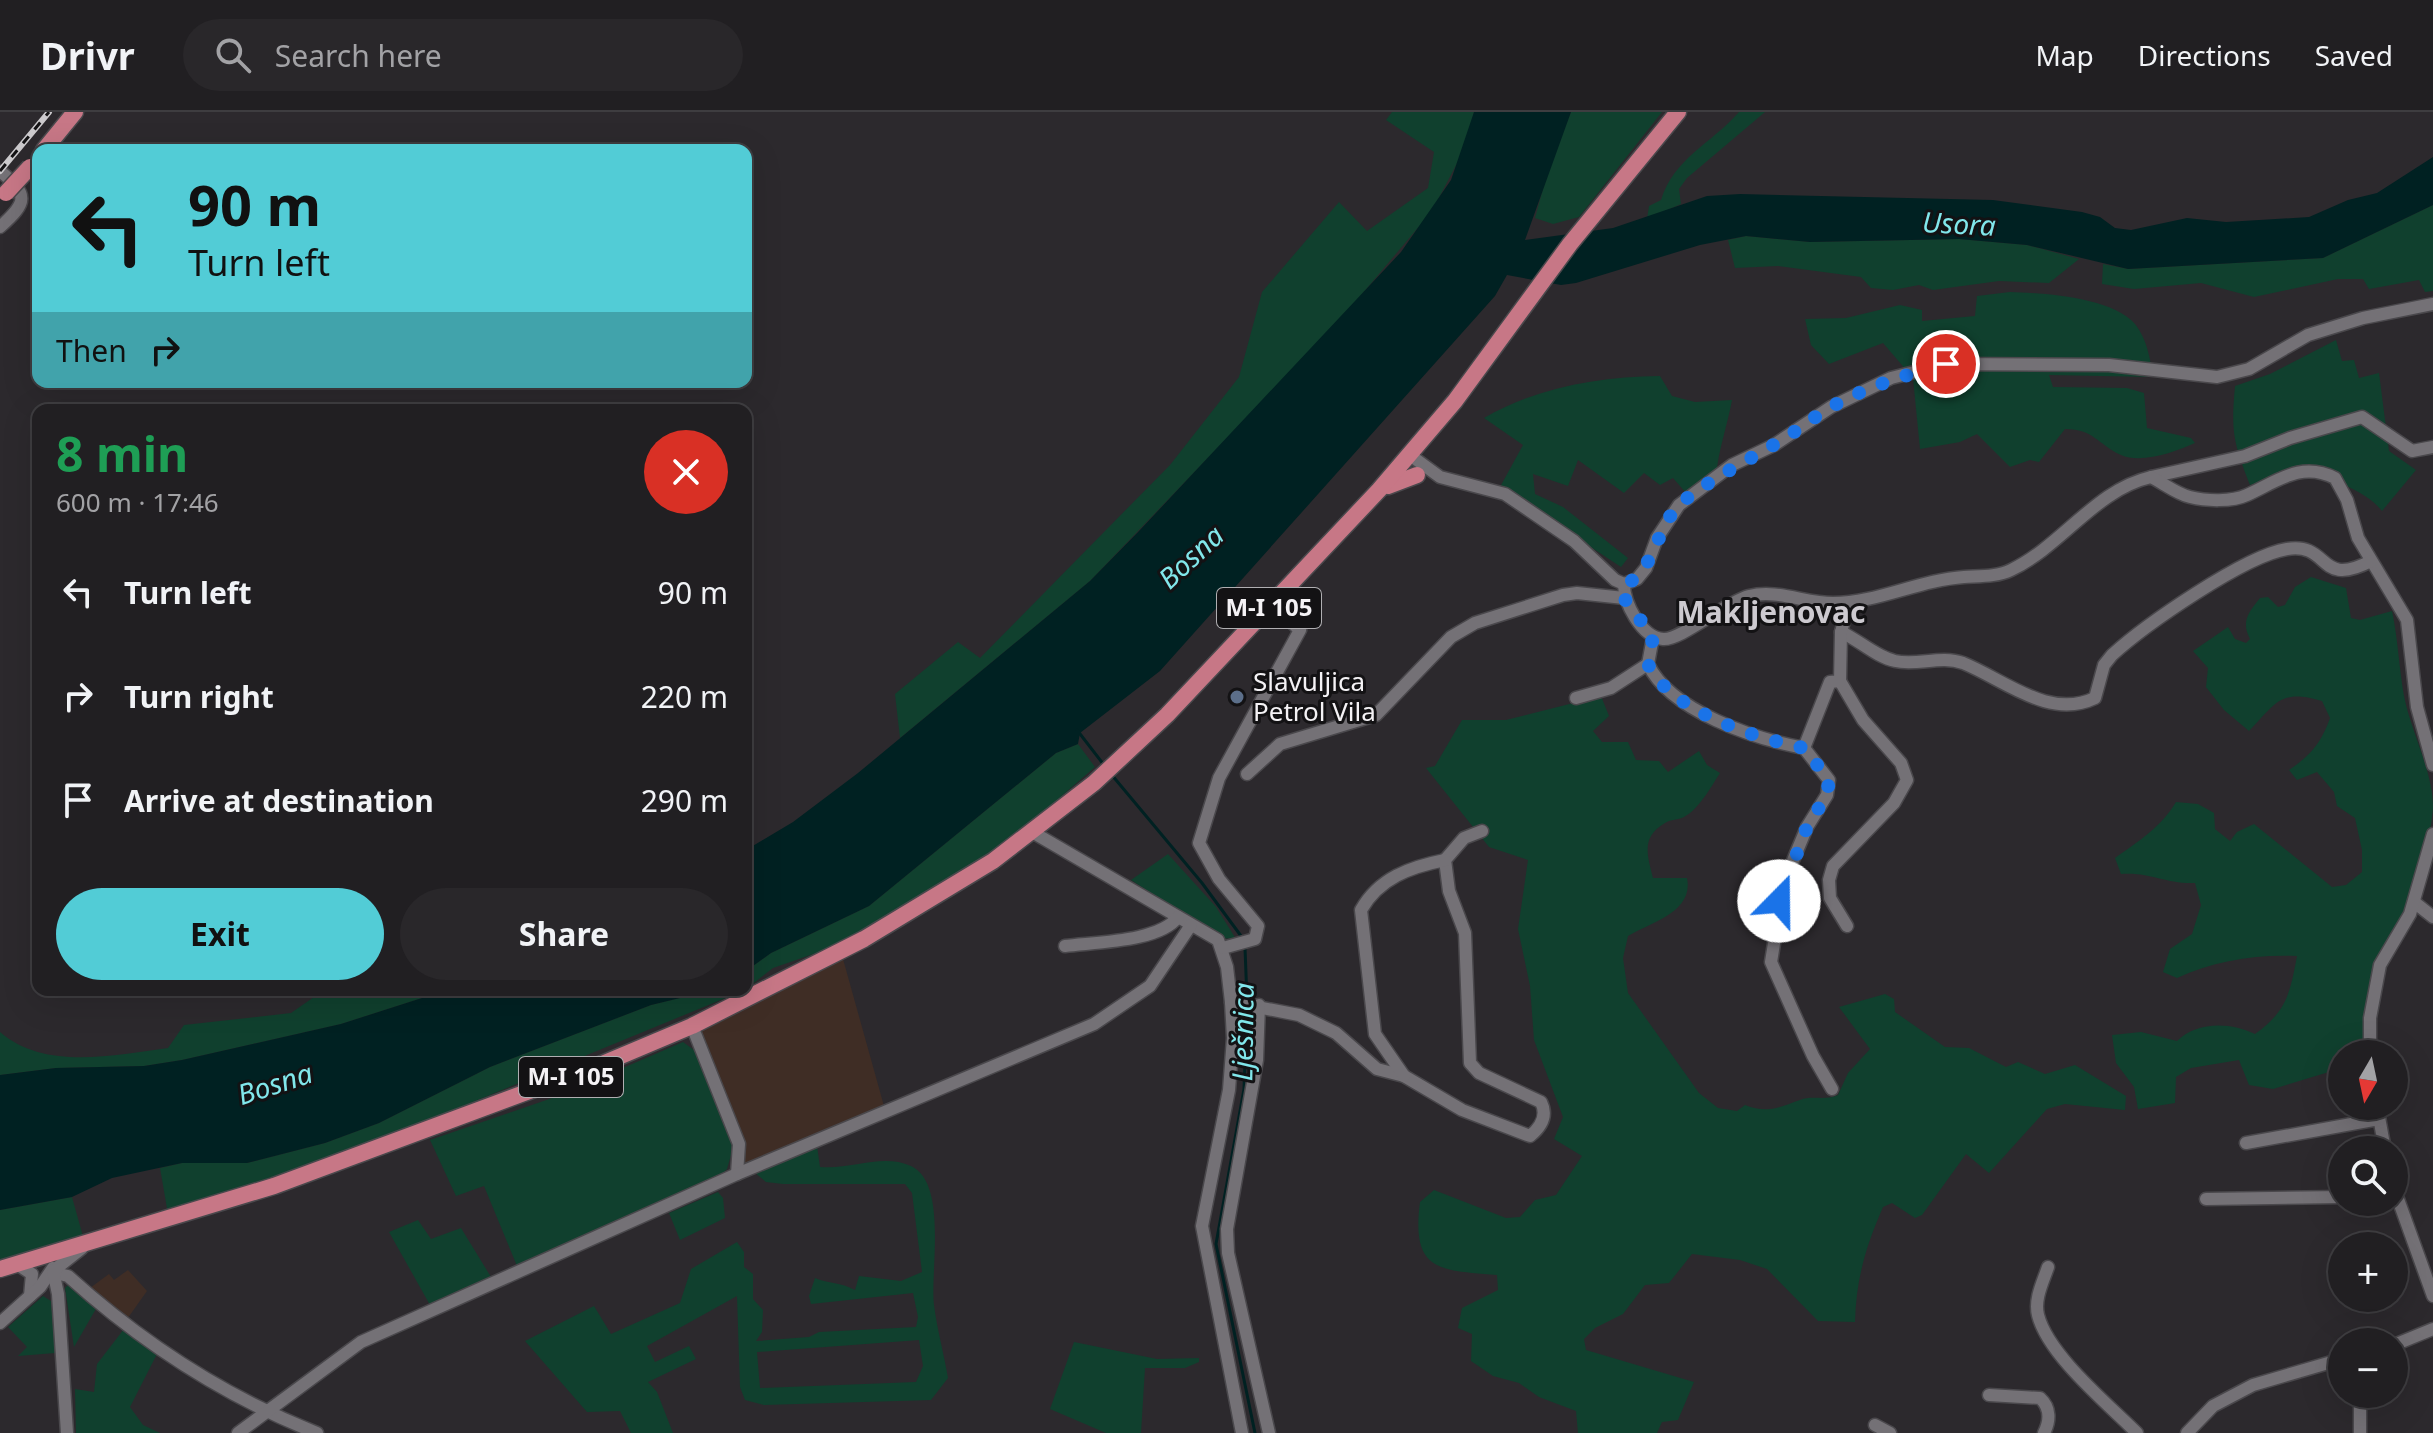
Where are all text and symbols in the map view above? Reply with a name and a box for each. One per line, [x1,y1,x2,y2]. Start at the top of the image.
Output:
search box [183,19,743,91]
text: Drivr [40,29,135,81]
icon: search [211,33,255,77]
text: Search here [275,35,442,76]
text: Map [2035,36,2094,74]
text: Directions [2138,36,2271,74]
text: Saved [2315,36,2393,74]
text: 90 m [188,166,321,242]
icon: left [56,176,160,280]
water label: Usora [1921,202,1997,244]
text: Turn left [188,238,330,287]
icon: right [143,328,187,372]
text: Then [56,330,127,371]
pin [1912,330,1980,398]
icon: arrive [1924,342,1968,386]
text: 8 min [56,421,188,486]
button: close [644,430,728,514]
text: 600 m · 17:46 [56,484,219,520]
water label: Bosna [1149,516,1231,596]
icon: left [56,570,100,614]
text: Turn left [124,572,252,613]
text: 90 m [658,572,728,613]
road number: M-I 105 [1217,588,1321,628]
district label: Makljenovac [1677,591,1865,632]
place label: Slavuljica Petrol Vila [1253,663,1376,729]
icon: right [56,674,100,718]
text: Turn right [124,676,274,717]
text: 220 m [641,676,728,717]
marker: Slavuljica Petrol Vila [1228,688,1246,706]
icon: arrive [56,778,100,822]
text: Arrive at destination [124,780,434,821]
text: 290 m [641,780,728,821]
position arrow [1737,859,1821,943]
button: Exit [56,888,384,980]
button: Share [400,888,728,980]
water label: Lješnica [1222,982,1262,1082]
north arrow [2328,1040,2408,1120]
map controls [2328,1040,2408,1408]
water label: Bosna [232,1053,317,1113]
road number: M-I 105 [519,1057,623,1097]
button: search [2328,1136,2408,1216]
button: + [2328,1232,2408,1312]
button: − [2328,1328,2408,1408]

